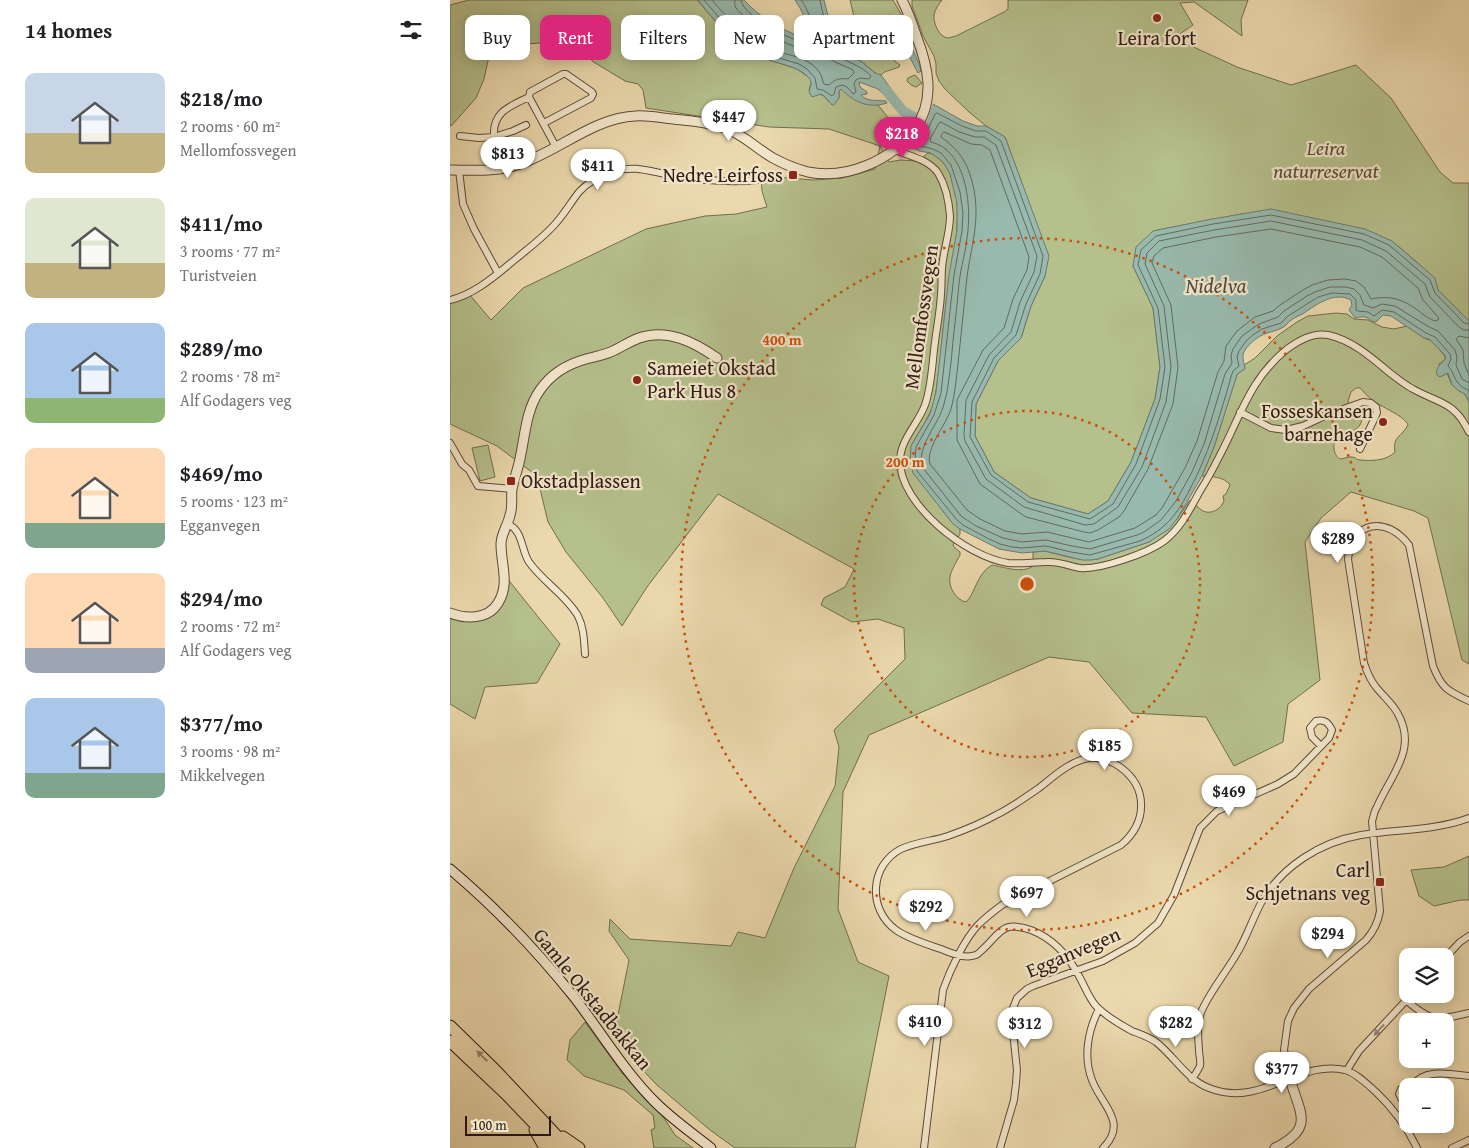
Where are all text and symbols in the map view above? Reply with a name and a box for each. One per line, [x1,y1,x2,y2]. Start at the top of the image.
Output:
marker: Leira fort [1151,12,1163,24]
text: 14 homes [25,15,112,46]
chip: Buy [465,15,530,60]
chip: Rent [540,15,611,60]
chip: Filters [621,15,705,60]
chip: New [715,15,784,60]
chip: Apartment [794,15,913,60]
icon: filters [397,16,425,44]
place label: Leira fort [1118,23,1196,52]
text: $218/mo [180,83,263,114]
icon: home [65,93,125,153]
pin: $447 [699,100,759,142]
text: $447 [712,104,746,128]
text: 2 rooms · 60 m² [180,114,280,138]
pin: $218 [872,116,932,159]
text: $218 [885,121,919,145]
park label: Leira naturreservat [1273,133,1379,185]
pin: $813 [478,136,538,179]
text: Mellomfossvegen [180,138,296,162]
text: $813 [491,141,525,165]
pin: $411 [568,148,628,191]
text: $411 [581,153,615,177]
place label: Nedre Leirfoss [663,160,783,189]
marker: Nedre Leirfoss [787,169,799,181]
text: $411/mo [180,208,263,239]
icon: home [65,218,125,278]
text: 3 rooms · 77 m² [180,239,280,263]
street label: Mellomfossvegen [896,243,945,391]
text: Turistveien [180,263,257,287]
water label: Nidelva [1185,270,1247,301]
text: 400 m [762,329,802,350]
text: $289/mo [180,333,263,364]
icon: home [65,343,125,403]
place label: Sameiet Okstad Park Hus 8 [647,353,776,405]
text: 2 rooms · 78 m² [180,364,280,388]
marker: Sameiet Okstad Park Hus 8 [631,374,643,386]
text: Alf Godagers veg [180,388,292,412]
place label: Fosseskansen barnehage [1261,396,1373,448]
marker: Fosseskansen barnehage [1377,416,1389,428]
text: 200 m [885,451,925,472]
text: $469/mo [180,458,263,489]
place label: Okstadplassen [521,466,641,495]
icon: home [65,468,125,528]
marker: Okstadplassen [505,475,517,487]
text: 5 rooms · 123 m² [180,489,288,513]
text: Egganvegen [180,513,260,537]
pin: $289 [1308,522,1368,564]
text: $289 [1321,526,1355,550]
centre of rings [1018,575,1036,593]
text: $294/mo [180,583,263,614]
icon: home [65,593,125,653]
text: 2 rooms · 72 m² [180,614,280,638]
text: Alf Godagers veg [180,638,292,662]
text: $377/mo [180,708,263,739]
icon: home [65,718,125,778]
pin: $185 [1075,728,1135,771]
text: $185 [1088,733,1122,757]
text: 3 rooms · 98 m² [180,739,280,763]
text: Mikkelvegen [180,763,265,787]
pin: $469 [1199,774,1259,817]
text: $469 [1212,779,1246,803]
place label: Carl Schjetnans veg [1246,855,1370,907]
pin: $697 [997,876,1057,918]
marker: Carl Schjetnans veg [1374,876,1386,888]
text: $697 [1010,880,1044,904]
pin: $292 [896,890,956,932]
text: $292 [909,894,943,918]
pin: $294 [1298,916,1358,959]
street label: Egganvegen [1021,919,1125,984]
street label: Gamle Okstadbakkan [527,921,660,1076]
text: $294 [1311,921,1345,945]
map controls [1399,948,1454,1133]
button: layers [1399,948,1454,1003]
pin: $410 [895,1004,955,1047]
pin: $312 [995,1006,1055,1049]
pin: $282 [1146,1006,1206,1048]
text: $410 [908,1009,942,1033]
text: $282 [1159,1010,1193,1034]
text: $312 [1008,1011,1042,1035]
button: + [1399,1013,1454,1068]
one-way arrow [1373,1023,1385,1035]
one-way arrow [476,1051,488,1063]
pin: $377 [1252,1052,1312,1094]
text: $377 [1265,1056,1299,1080]
button: − [1399,1078,1454,1133]
scale bar [465,1113,551,1136]
text: 100 m [472,1115,507,1135]

